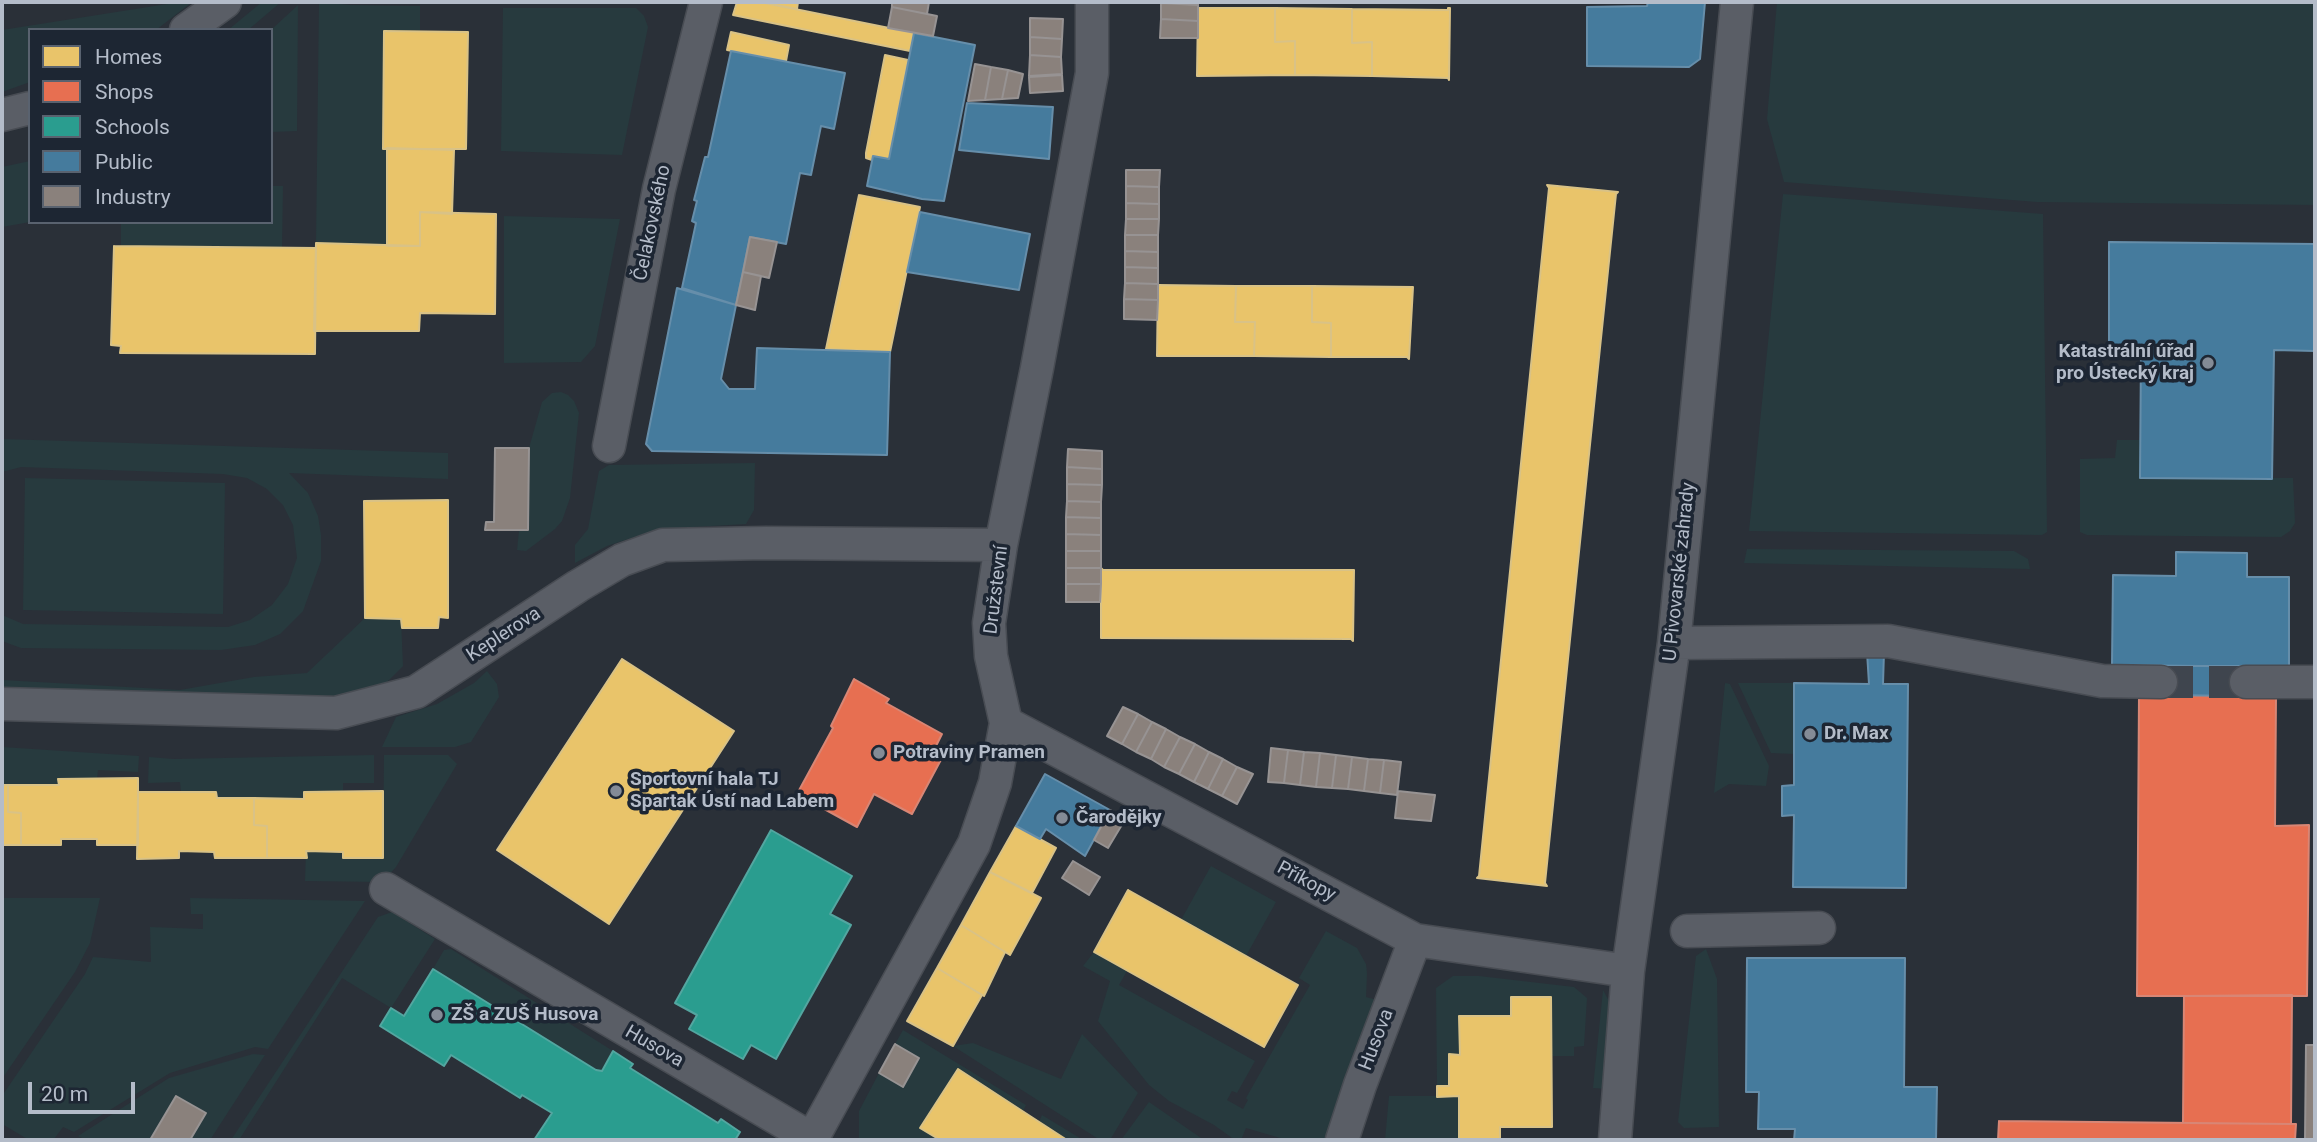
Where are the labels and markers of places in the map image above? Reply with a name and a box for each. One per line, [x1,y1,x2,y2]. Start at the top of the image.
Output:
place label: Katastrální úřad pro Ústecký kraj [2056,341,2194,385]
marker: Katastrální úřad pro Ústecký kraj [2200,355,2216,371]
place label: Dr. Max [1824,723,1889,745]
marker: Dr. Max [1802,726,1818,742]
place label: Potraviny Pramen [893,742,1045,764]
marker: Potraviny Pramen [871,745,887,761]
place label: Sportovní hala TJ Spartak Ústí nad Labem [630,769,834,813]
marker: Sportovní hala TJ Spartak Ústí nad Labem [608,783,624,799]
place label: Čarodějky [1076,807,1162,829]
marker: Čarodějky [1054,810,1070,826]
place label: ZŠ a ZUŠ Husova [451,1004,598,1026]
marker: ZŠ a ZUŠ Husova [429,1007,445,1023]

